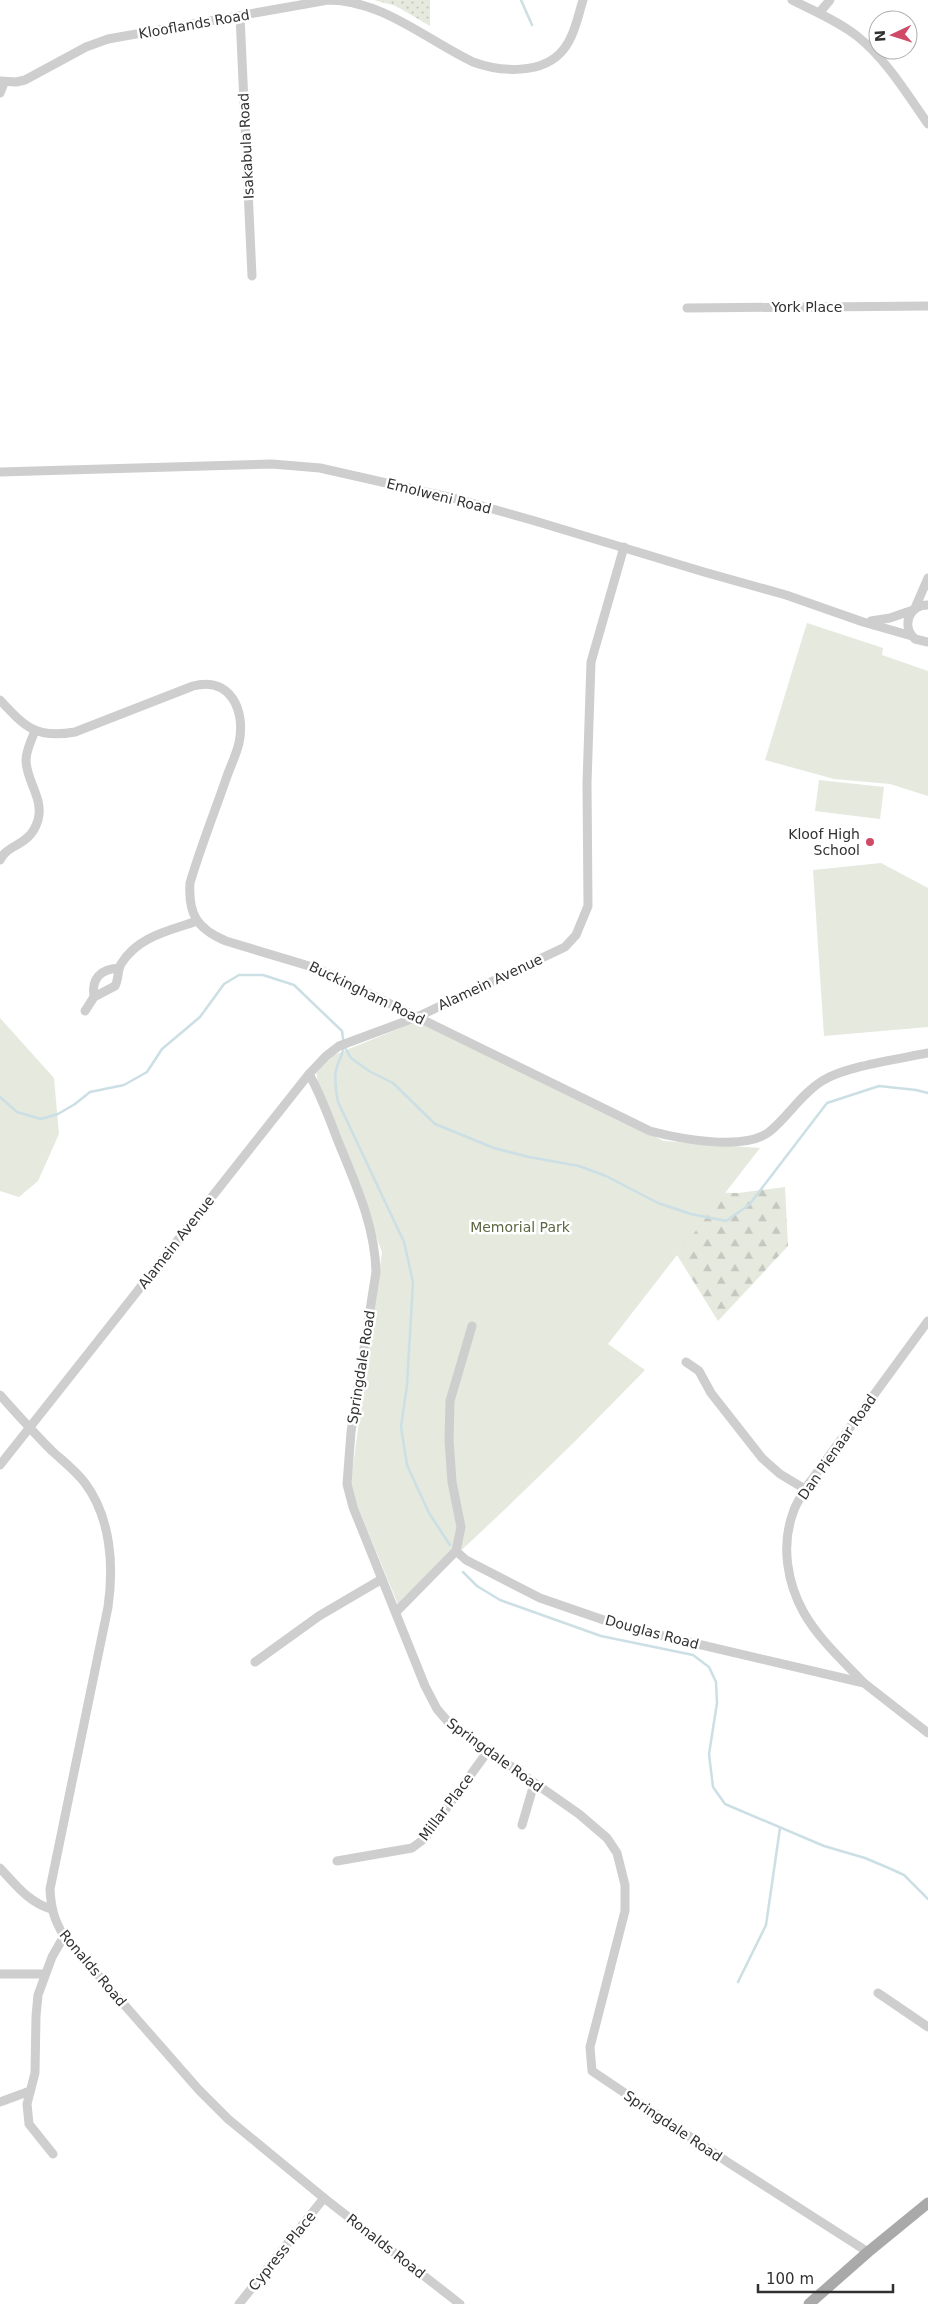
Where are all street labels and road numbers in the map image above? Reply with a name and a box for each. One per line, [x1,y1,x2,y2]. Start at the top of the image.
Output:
street label: Klooflands Road [137,6,251,42]
street label: Isakabula Road [235,93,257,199]
street label: York Place [771,299,842,315]
street label: Emolweni Road [385,475,493,517]
street label: Alamein Avenue [435,951,545,1013]
street label: Buckingham Road [307,958,427,1028]
street label: Alamein Avenue [135,1192,217,1292]
street label: Springdale Road [344,1309,378,1425]
street label: Dan Pienaar Road [795,1391,879,1503]
street label: Douglas Road [603,1612,701,1652]
street label: Springdale Road [444,1715,546,1795]
street label: Millar Place [416,1770,476,1844]
street label: Ronalds Road [56,1927,130,2009]
street label: Springdale Road [621,2087,725,2165]
street label: Cypress Place [245,2208,319,2294]
street label: Ronalds Road [344,2211,428,2281]

